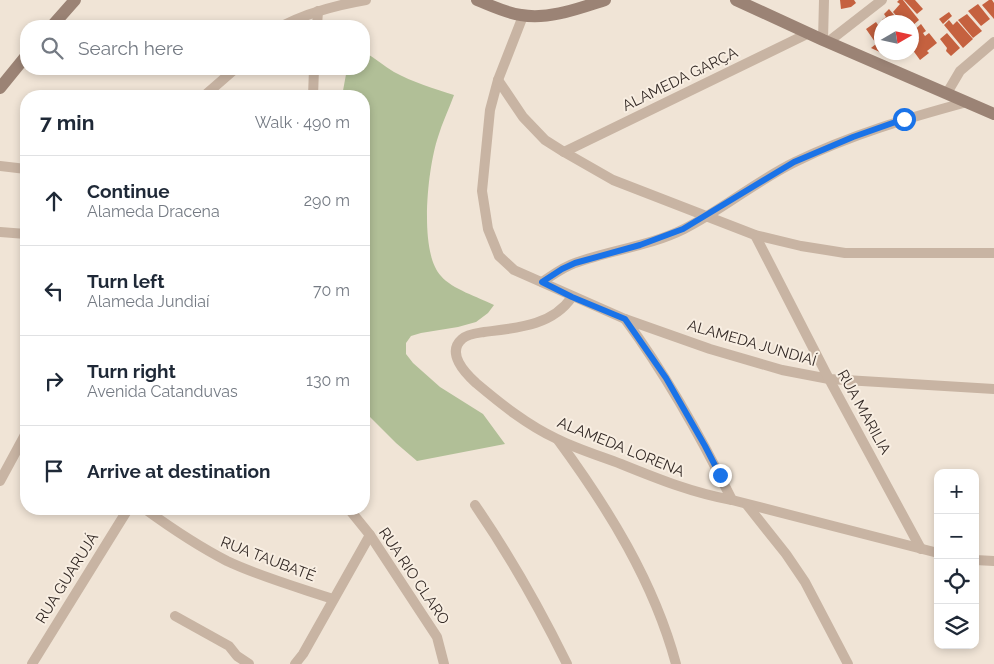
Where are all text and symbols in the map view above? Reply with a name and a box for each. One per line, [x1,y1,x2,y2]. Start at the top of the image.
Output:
north arrow [874,15,919,60]
search box [20,20,370,75]
icon: search [38,34,66,62]
text: Search here [78,37,184,59]
street label: ALAMEDA GARÇA [619,43,741,115]
route start [893,108,916,131]
text: 7 min [40,110,94,135]
text: Walk · 490 m [255,113,350,132]
text: Continue [87,180,170,202]
icon: ahead [40,187,68,215]
text: 290 m [304,191,350,210]
text: Alameda Dracena [87,202,220,221]
text: Turn left [87,270,164,292]
icon: left [40,277,68,305]
text: 70 m [313,281,350,300]
text: Alameda Jundiaí [87,292,209,311]
street label: ALAMEDA JUNDIAÍ [686,316,819,370]
text: Turn right [87,360,176,382]
icon: right [40,367,68,395]
street label: RUA MARILIA [833,367,895,457]
text: 130 m [306,371,350,390]
text: Avenida Catanduvas [87,382,238,401]
street label: ALAMEDA LORENA [555,413,687,481]
icon: arrive [40,457,68,485]
text: Arrive at destination [87,460,271,482]
route end [709,464,732,487]
map controls [934,469,979,649]
button: + [934,469,979,514]
button: − [934,514,979,559]
street label: RUA RIO CLARO [375,524,453,628]
street label: RUA GUARUJÁ [32,529,102,627]
street label: RUA TAUBATÉ [218,533,318,585]
button: locate [934,559,979,604]
button: layers [934,604,979,649]

